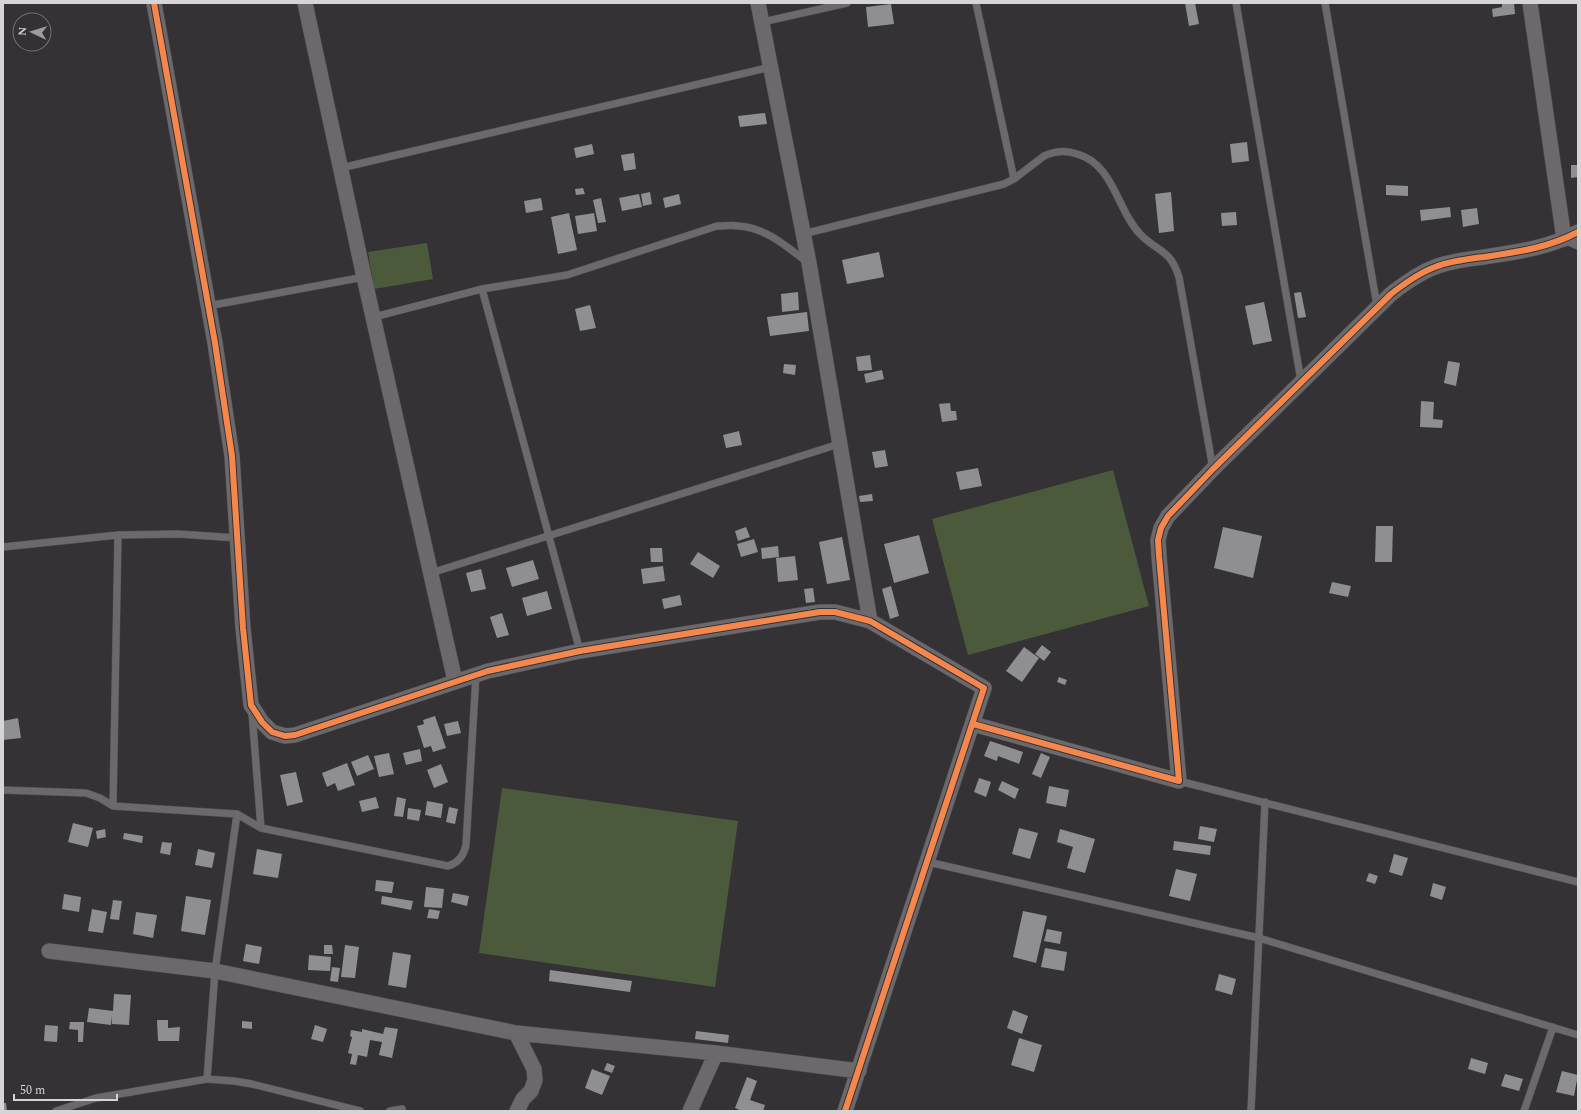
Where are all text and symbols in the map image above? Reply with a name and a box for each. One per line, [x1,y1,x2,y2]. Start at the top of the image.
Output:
north arrow [12,12,52,52]
text: N [14,26,31,36]
scale bar [14,1076,117,1102]
text: 50 m [20,1081,45,1100]

